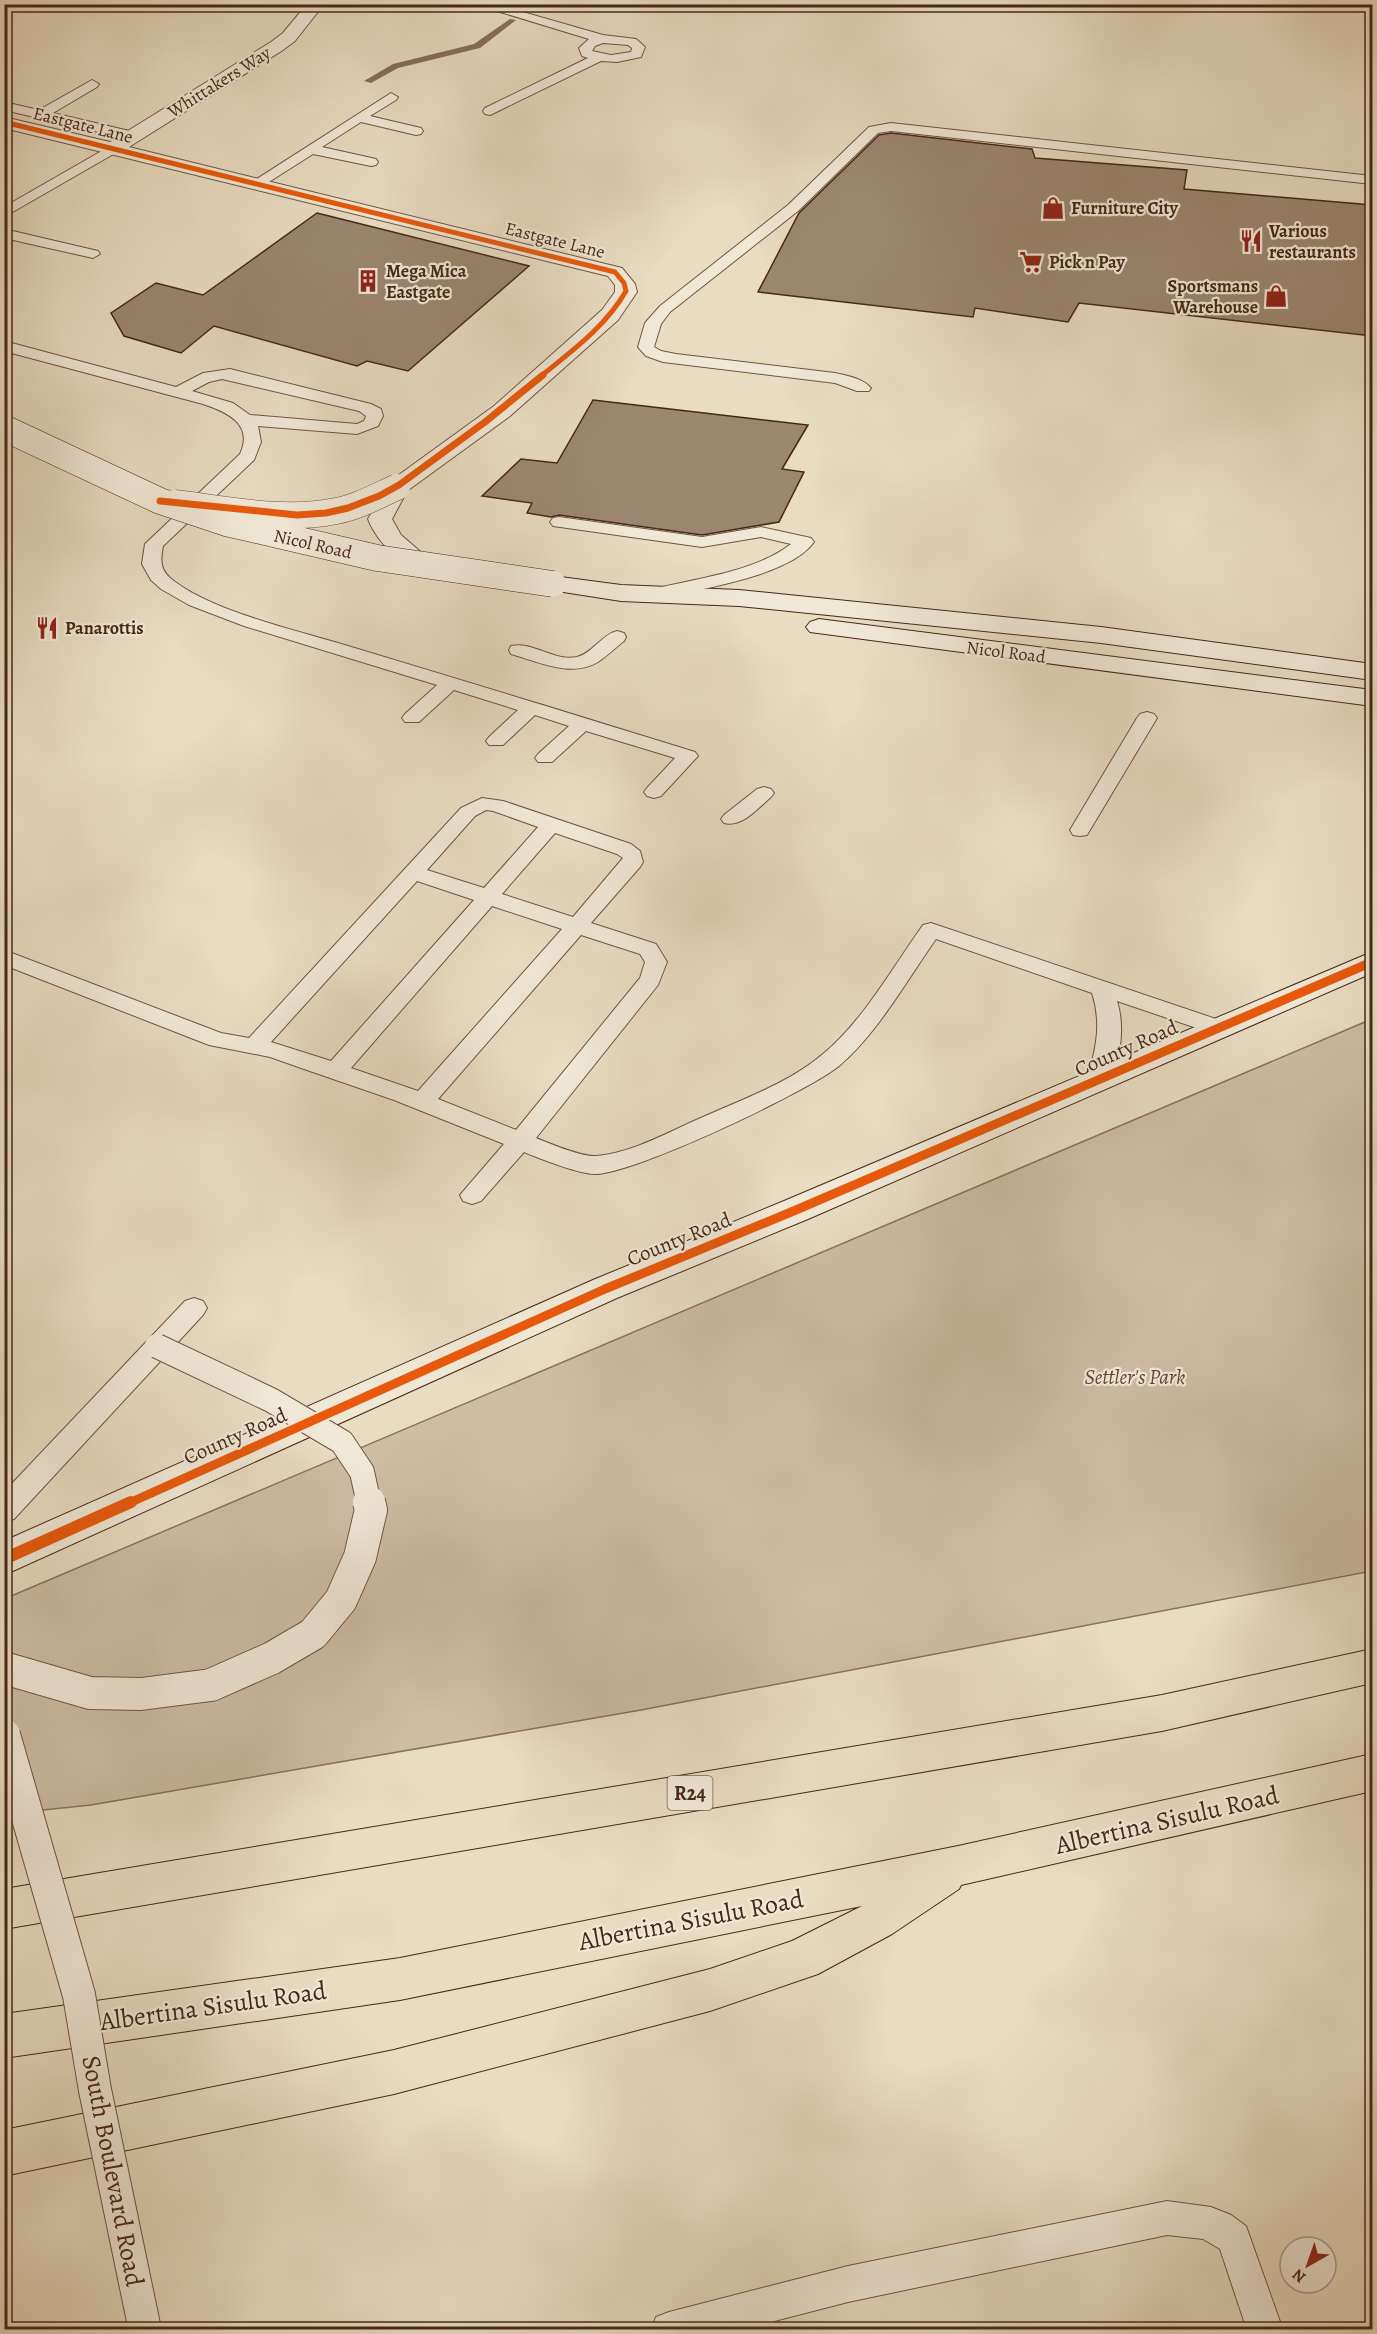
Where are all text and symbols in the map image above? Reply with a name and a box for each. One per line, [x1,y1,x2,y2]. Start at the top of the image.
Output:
street label: Whittakers Way [162,40,276,124]
street label: Eastgate Lane [31,101,135,149]
shop icon: Furniture City [1040,195,1066,221]
place label: Furniture City [1071,196,1179,220]
street label: Eastgate Lane [503,216,607,264]
place label: Various restaurants [1268,219,1356,264]
restaurant icon: Various restaurants [1238,228,1264,254]
supermarket icon: Pick n Pay [1018,249,1044,275]
place label: Pick n Pay [1049,250,1125,274]
place label: Mega Mica Eastgate [386,259,467,304]
building icon: Mega Mica Eastgate [355,268,381,294]
place label: Sportsmans Warehouse [1167,274,1258,319]
shop icon: Sportsmans Warehouse [1263,283,1289,309]
street label: Nicol Road [272,523,355,565]
restaurant icon: Panarottis [34,615,60,641]
place label: Panarottis [65,616,144,640]
street label: Nicol Road [965,635,1047,669]
street label: County Road [1070,1013,1183,1083]
street label: County Road [623,1205,736,1273]
park label: Settler's Park [1085,1363,1185,1391]
street label: County Road [179,1401,292,1471]
road number: R24 [668,1776,712,1810]
street label: Albertina Sisulu Road [1051,1777,1282,1863]
street label: Albertina Sisulu Road [575,1881,806,1959]
street label: Albertina Sisulu Road [97,1973,329,2039]
street label: South Boulevard Road [73,2053,153,2289]
north arrow [1278,2235,1338,2295]
text: N [1287,2263,1311,2288]

